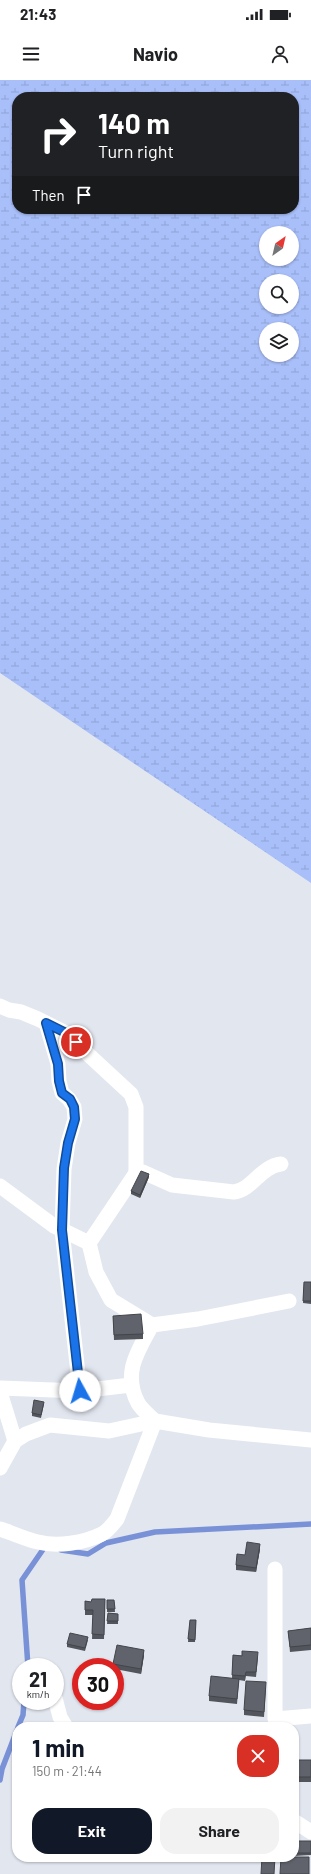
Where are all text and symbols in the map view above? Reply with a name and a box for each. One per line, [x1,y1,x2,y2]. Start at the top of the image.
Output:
text: 21:43 [20,5,56,23]
icon: menu [20,43,42,65]
text: Navio [133,43,178,65]
icon: person [269,43,291,65]
text: 140 m [98,106,170,140]
icon: right [32,108,84,160]
text: Turn right [98,140,174,162]
icon: arrive [73,184,95,206]
text: Then [32,186,65,204]
north arrow [259,226,299,266]
map controls [259,226,299,362]
button: search [259,274,299,314]
button: layers [259,322,299,362]
pin [59,1025,93,1059]
icon: arrive [65,1031,87,1053]
position arrow [59,1370,101,1412]
speed limit sign: 30 [72,1658,124,1710]
text: 21 [29,1667,47,1691]
text: km/h [27,1688,49,1700]
text: 1 min [32,1733,85,1762]
button: close [237,1735,279,1777]
text: 150 m · 21:44 [32,1763,102,1779]
button: Exit [32,1808,152,1854]
button: Share [160,1808,279,1854]

